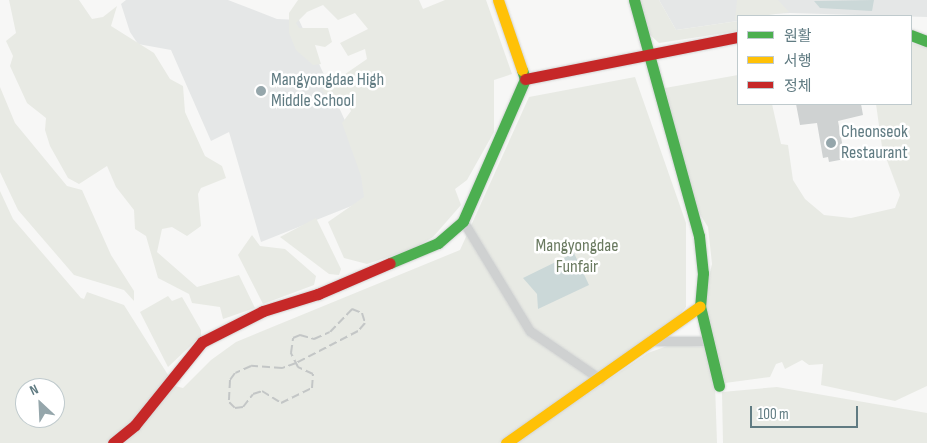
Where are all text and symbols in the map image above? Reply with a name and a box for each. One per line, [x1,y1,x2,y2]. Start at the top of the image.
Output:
legend [737,15,912,105]
text: 원활 [784,27,812,46]
text: 서행 [784,52,812,71]
place label: Mangyongdae High Middle School [271,70,384,112]
text: 정체 [784,77,812,96]
marker: Mangyongdae High Middle School [255,85,267,97]
place label: Cheonseok Restaurant [841,122,908,164]
marker: Cheonseok Restaurant [825,137,837,149]
park label: Mangyongdae Funfair [536,236,618,278]
north arrow [15,378,65,428]
text: N [27,381,41,399]
scale bar [752,396,860,428]
text: 100 m [758,405,789,424]

